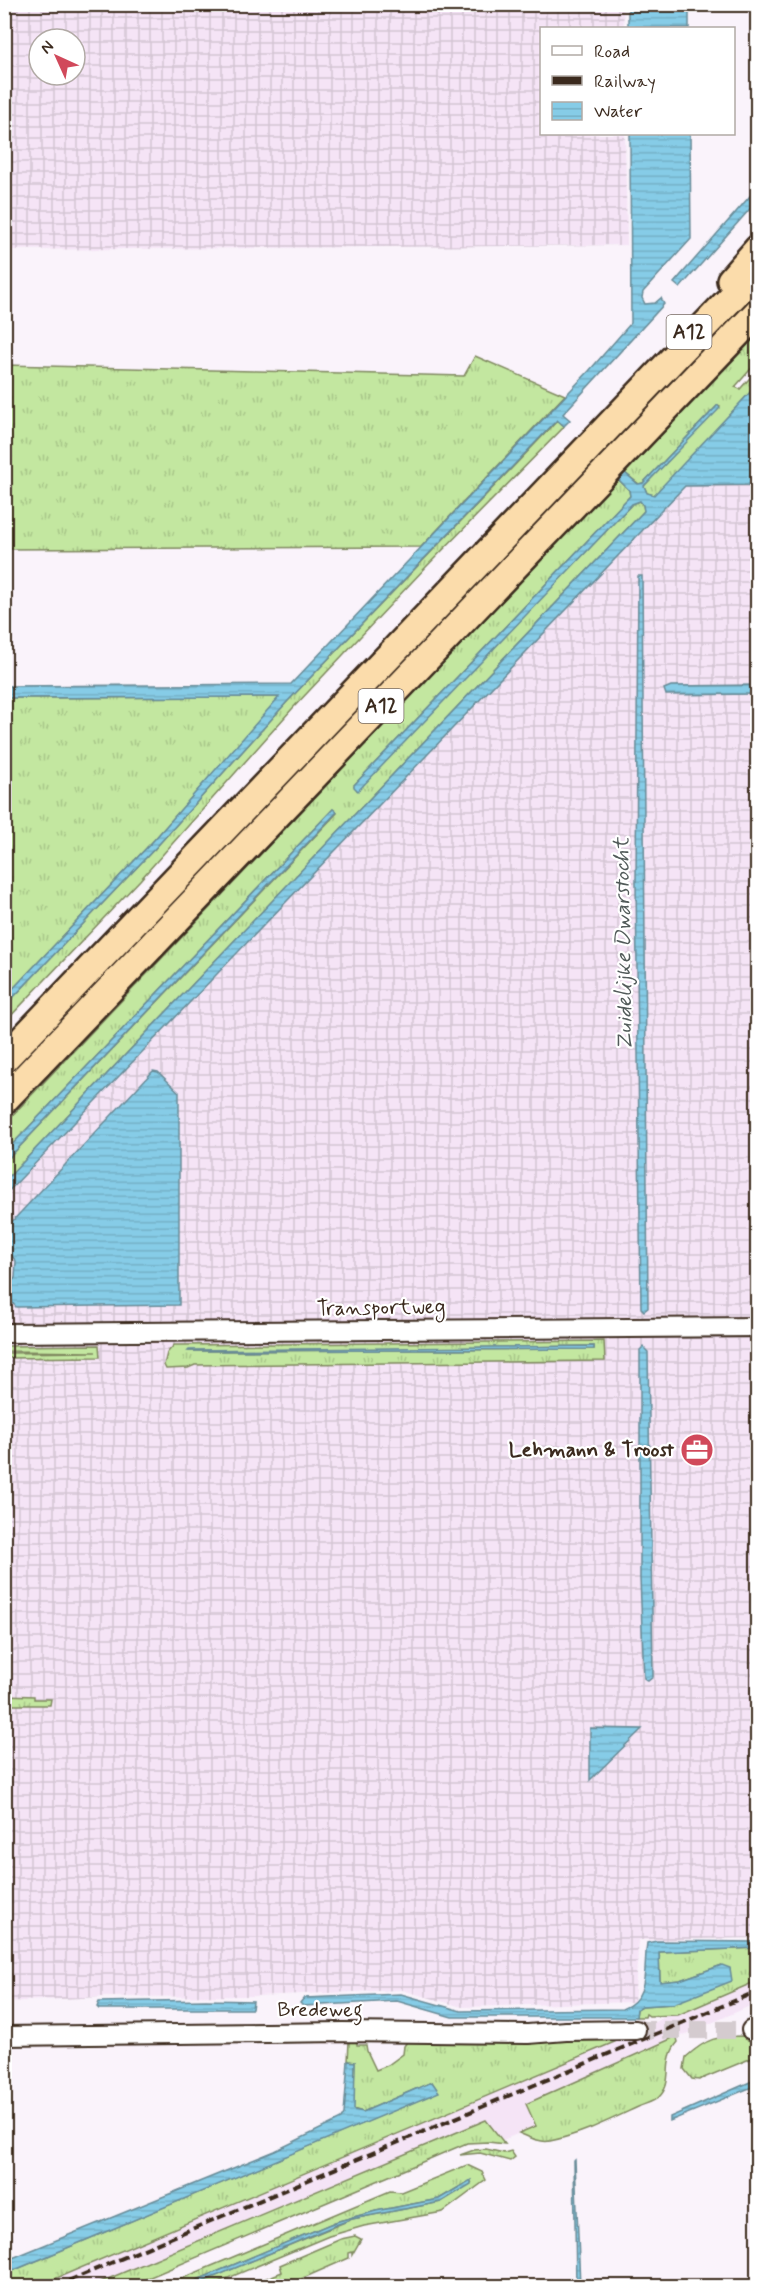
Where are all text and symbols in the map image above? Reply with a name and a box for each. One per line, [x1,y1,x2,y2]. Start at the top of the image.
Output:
north arrow [27,27,87,87]
legend [540,27,735,135]
text: N [36,36,59,59]
text: Road [594,40,630,64]
text: Railway [594,70,656,94]
text: Water [594,100,643,124]
road number: A12 [666,315,712,349]
road number: A12 [358,689,404,723]
water label: Zuidelijke Dwarstocht [608,836,640,1051]
street label: Transportweg [316,1293,446,1324]
office icon: Lehmann & Troost [679,1432,715,1468]
place label: Lehmann & Troost [509,1436,674,1464]
street label: Bredeweg [277,1996,363,2026]

